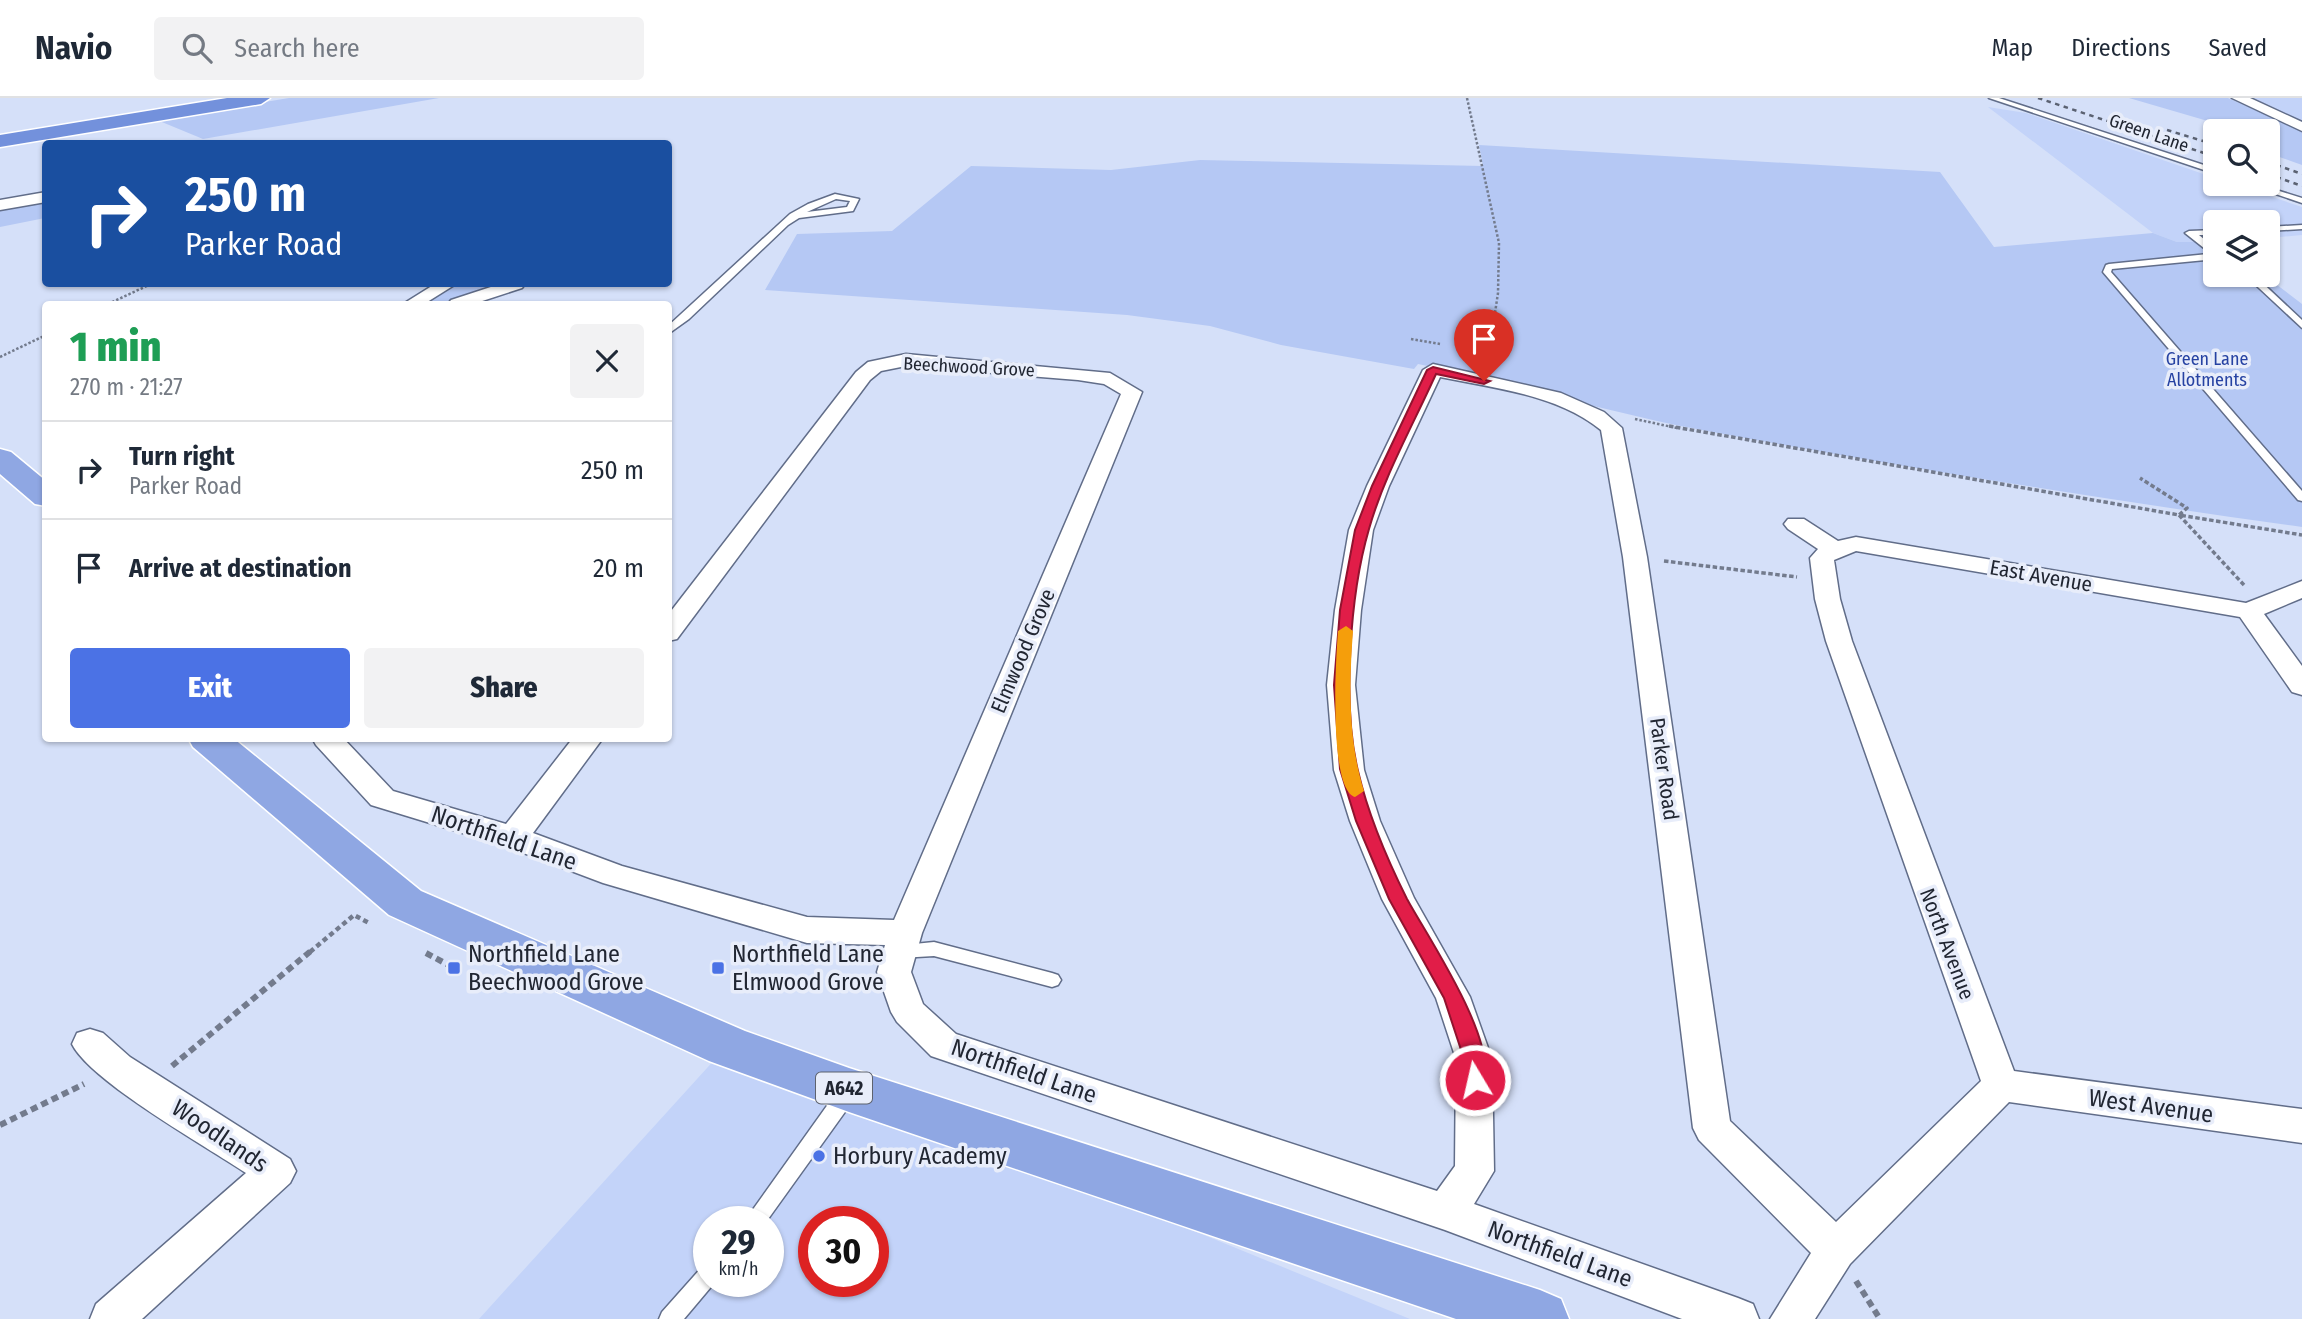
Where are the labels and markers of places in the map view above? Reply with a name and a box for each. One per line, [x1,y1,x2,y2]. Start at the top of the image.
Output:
pin [1454,309,1514,381]
place label: Northfield Lane Beechwood Grove [468,940,644,996]
place label: Northfield Lane Elmwood Grove [732,940,884,996]
marker: Northfield Lane Beechwood Grove [446,960,462,976]
marker: Northfield Lane Elmwood Grove [710,960,726,976]
place label: Horbury Academy [833,1142,1007,1170]
marker: Horbury Academy [811,1148,827,1164]

